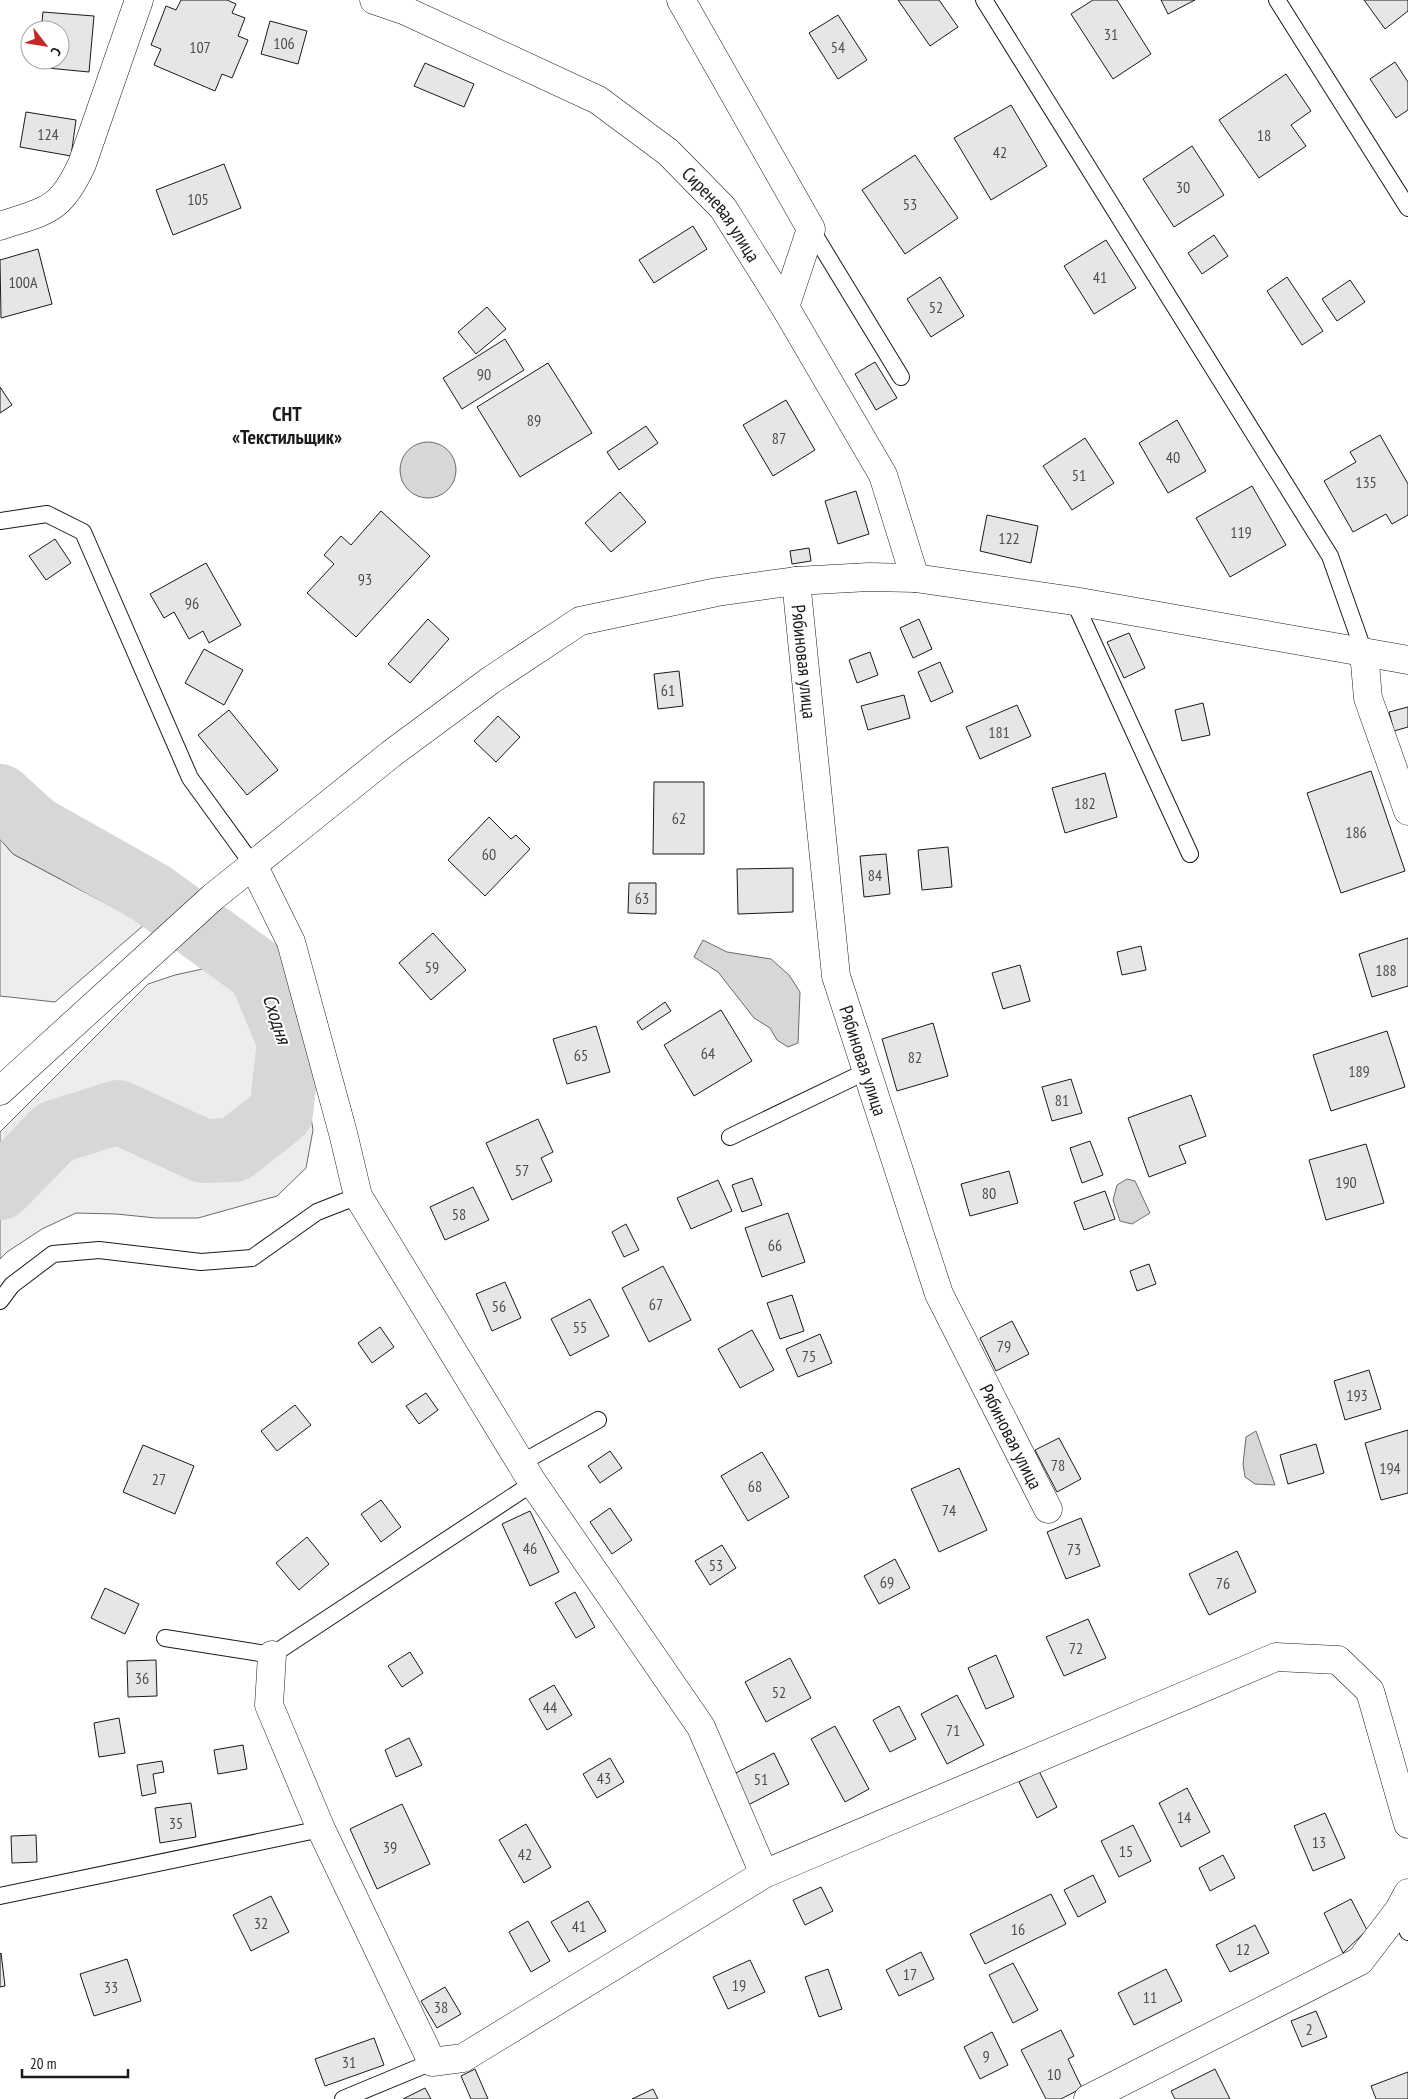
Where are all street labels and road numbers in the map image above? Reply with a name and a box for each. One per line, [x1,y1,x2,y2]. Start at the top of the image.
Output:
street label: Сиреневая улица [677,161,766,266]
street label: Рябиновая улица [786,603,822,720]
street label: Рябиновая улица [834,1002,892,1119]
street label: Рябиновая улица [975,1380,1048,1493]

